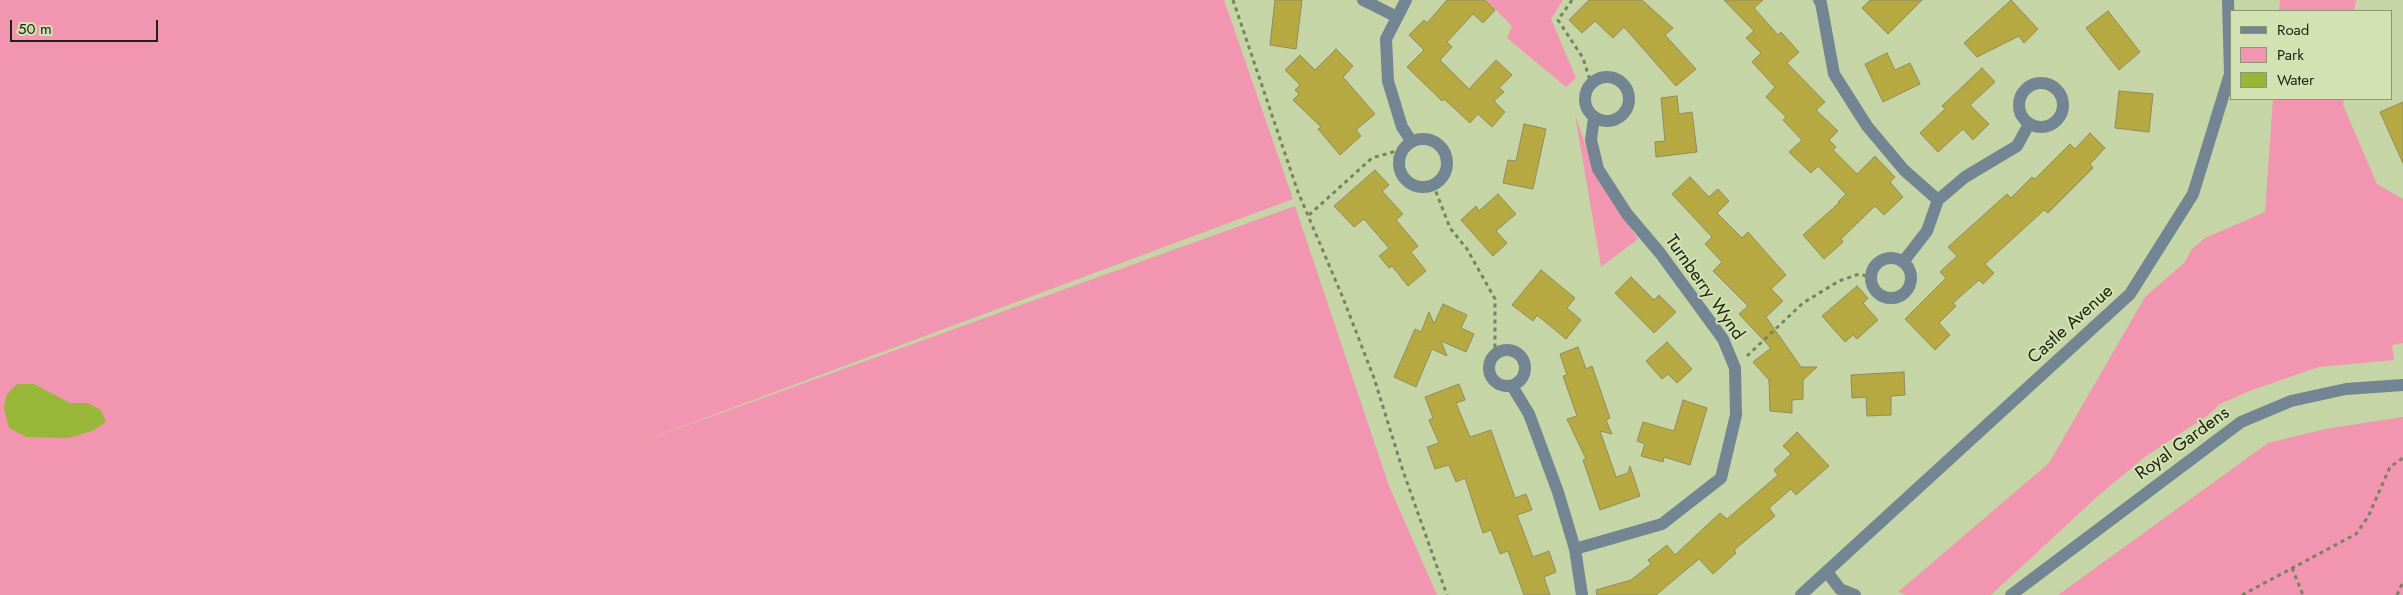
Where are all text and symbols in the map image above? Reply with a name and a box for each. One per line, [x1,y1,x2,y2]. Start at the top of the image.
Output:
scale bar [12,10,160,42]
legend [2230,10,2393,100]
text: 50 m [18,18,52,40]
text: Road [2277,19,2309,41]
text: Park [2277,44,2304,66]
text: Water [2277,69,2314,91]
street label: Turnberry Wynd [1660,231,1748,345]
street label: Castle Avenue [2024,281,2118,369]
street label: Royal Gardens [2132,403,2234,485]

